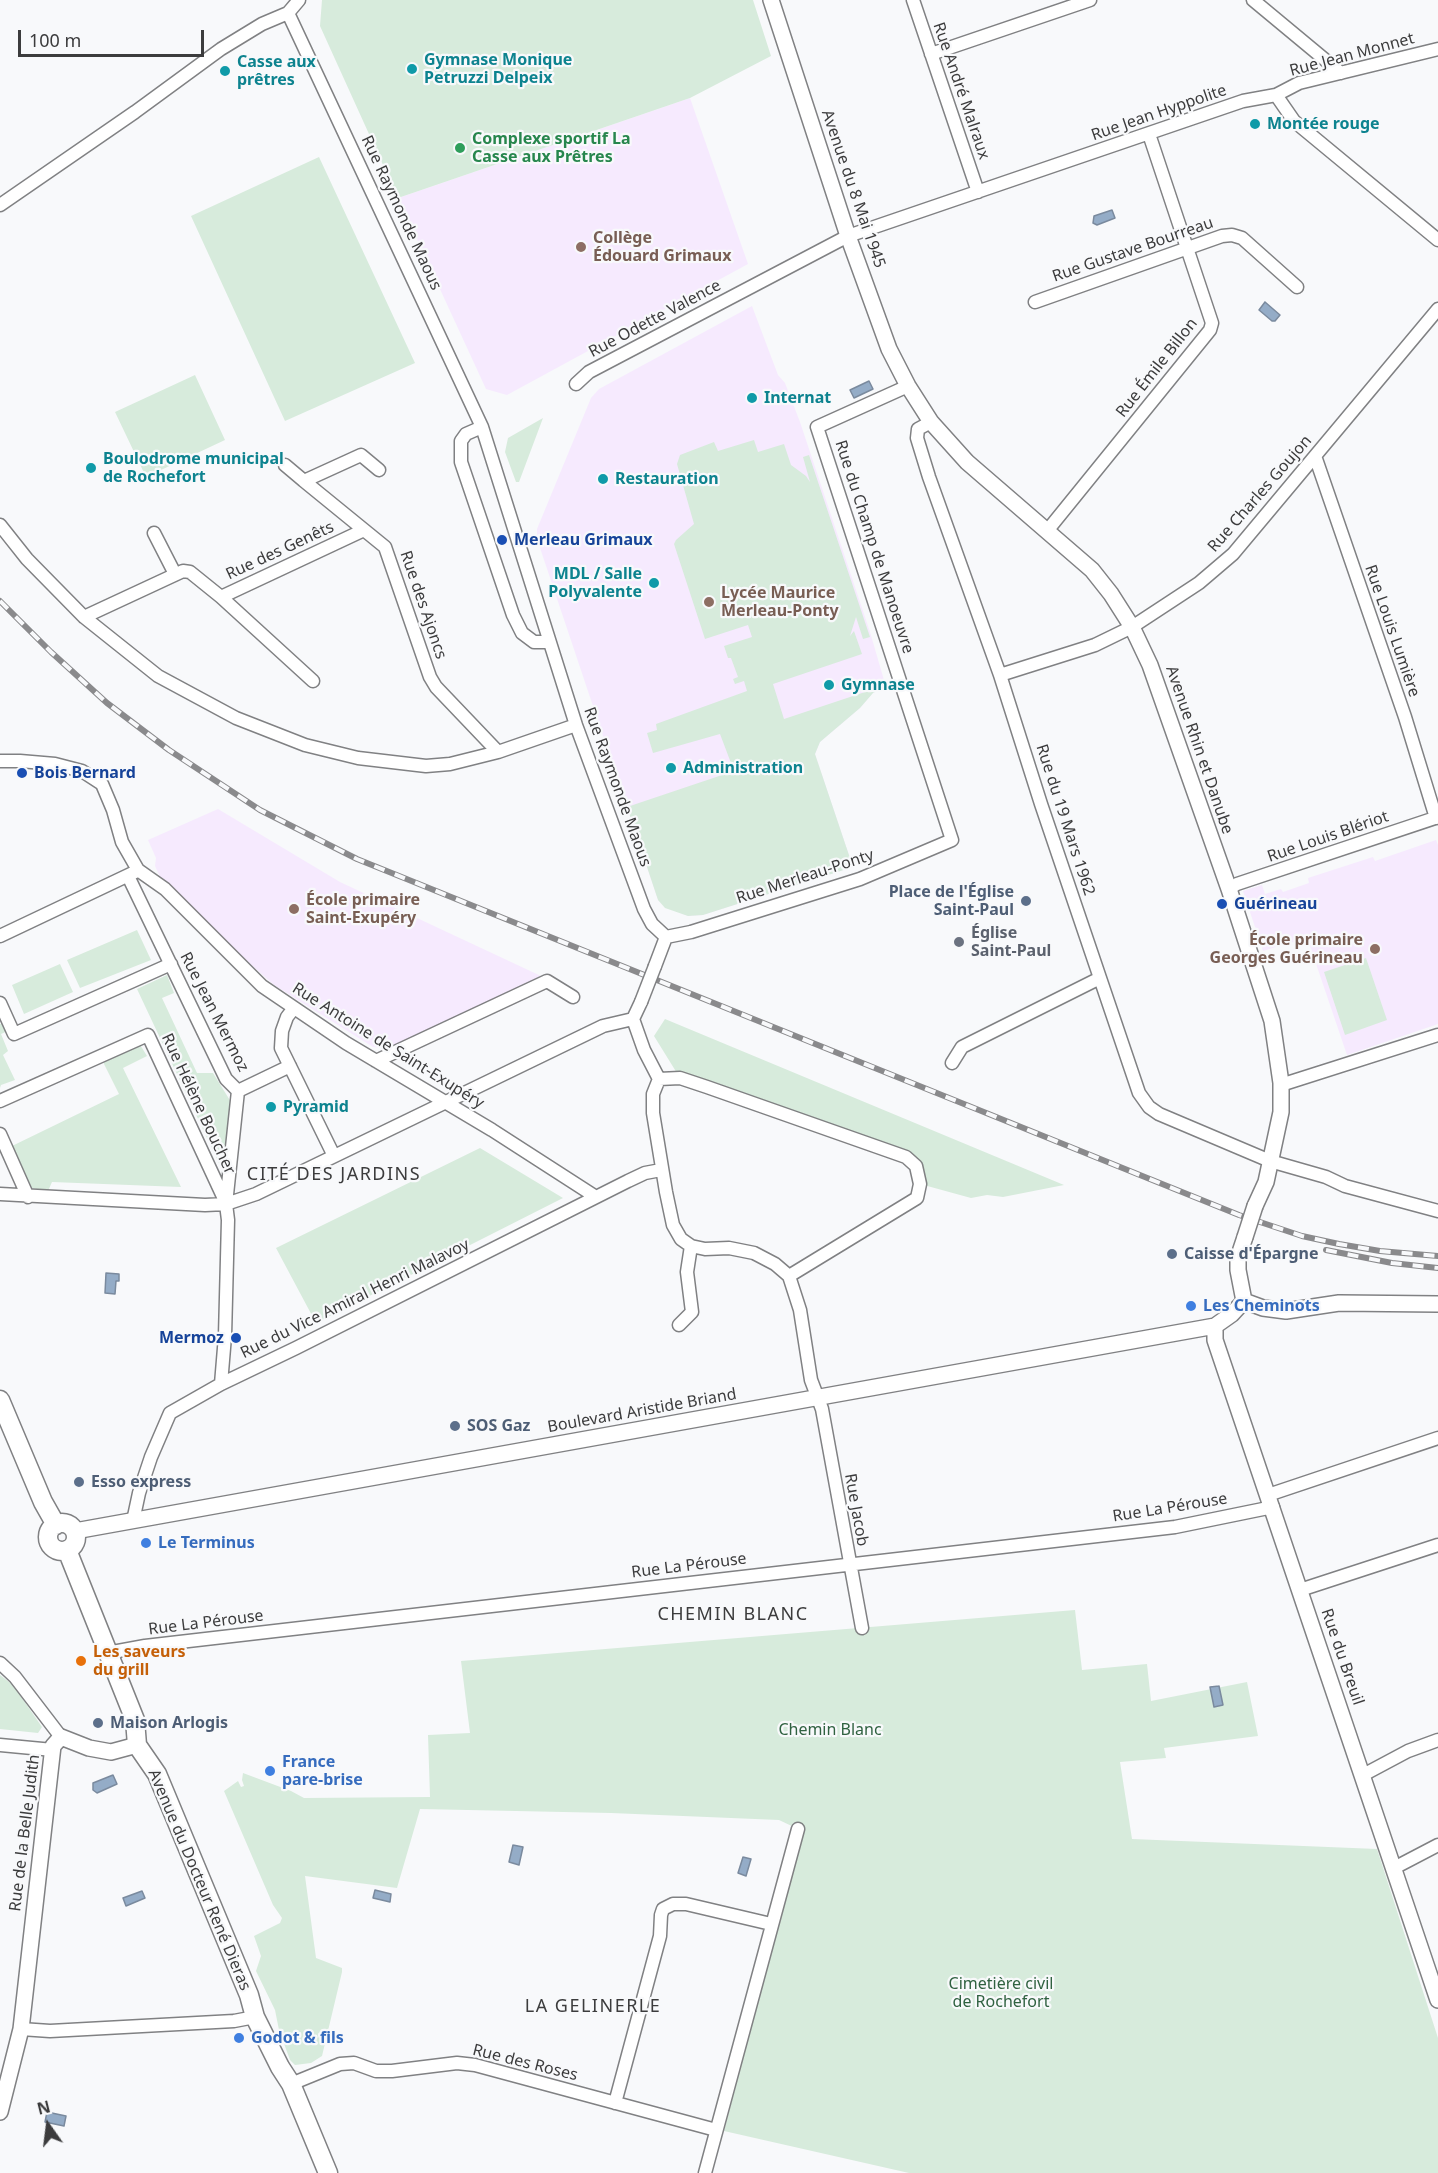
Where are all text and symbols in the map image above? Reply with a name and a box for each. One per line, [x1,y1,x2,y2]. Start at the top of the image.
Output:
scale bar [21,18,207,56]
street label: Rue André Malraux [929,20,993,162]
text: 100 m [29,28,81,52]
street label: Rue Jean Monnet [1288,29,1416,81]
place label: Gymnase Monique Petruzzi Delpeix [424,50,572,88]
place label: Casse aux prêtres [237,52,316,90]
marker: Gymnase Monique Petruzzi Delpeix [405,62,419,76]
marker: Casse aux prêtres [218,64,232,78]
street label: Rue Jean Hyppolite [1089,81,1229,145]
street label: Avenue du 8 Mai 1945 [817,107,889,271]
place label: Montée rouge [1267,114,1380,134]
marker: Montée rouge [1248,117,1262,131]
place label: Complexe sportif La Casse aux Prêtres [472,129,631,167]
street label: Rue Raymonde Maous [357,133,445,293]
marker: Complexe sportif La Casse aux Prêtres [453,141,467,155]
street label: Rue Gustave Bourreau [1050,213,1216,287]
place label: Collège Édouard Grimaux [593,228,732,266]
marker: Collège Édouard Grimaux [574,240,588,254]
street label: Rue Odette Valence [586,276,724,362]
street label: Rue Émile Billon [1112,315,1202,421]
place label: Internat [764,388,831,408]
marker: Internat [745,391,759,405]
street label: Rue Charles Goujon [1204,432,1316,556]
street label: Rue du Champ de Manoeuvre [830,438,918,656]
place label: Boulodrome municipal de Rochefort [103,449,284,487]
marker: Boulodrome municipal de Rochefort [84,461,98,475]
place label: Restauration [615,469,719,489]
marker: Restauration [596,472,610,486]
street label: Rue des Genêts [223,518,337,584]
place label: Merleau Grimaux [514,530,653,550]
marker: Merleau Grimaux [495,533,509,547]
street label: Rue des Ajoncs [396,548,450,662]
street label: Rue Louis Lumière [1360,562,1424,700]
place label: MDL / Salle Polyvalente [548,564,642,602]
marker: MDL / Salle Polyvalente [647,576,661,590]
place label: Lycée Maurice Merleau-Ponty [721,583,839,621]
marker: Lycée Maurice Merleau-Ponty [702,595,716,609]
street label: Avenue Rhin et Danube [1161,663,1237,837]
place label: Gymnase [841,675,915,695]
marker: Gymnase [822,678,836,692]
street label: Rue Raymonde Maous [579,705,655,869]
street label: Rue du 19 Mars 1962 [1031,742,1099,898]
place label: Administration [683,758,803,778]
marker: Administration [664,761,678,775]
place label: Bois Bernard [34,763,136,783]
marker: Bois Bernard [15,766,29,780]
street label: Rue Louis Blériot [1265,807,1391,867]
street label: Rue Merleau-Ponty [734,846,876,908]
place label: Place de l'Église Saint-Paul [889,882,1014,920]
place label: École primaire Saint-Exupéry [306,890,420,928]
marker: Place de l'Église Saint-Paul [1019,894,1033,908]
place label: Guérineau [1234,894,1317,914]
marker: Guérineau [1215,897,1229,911]
marker: École primaire Saint-Exupéry [287,902,301,916]
place label: Église Saint-Paul [971,923,1051,961]
place label: École primaire Georges Guérineau [1210,930,1363,968]
marker: Église Saint-Paul [952,935,966,949]
marker: École primaire Georges Guérineau [1368,942,1382,956]
street label: Rue Jean Mermoz [176,949,252,1075]
street label: Rue Antoine de Saint-Exupéry [289,979,487,1113]
street label: Rue Hélène Boucher [157,1030,239,1178]
place label: Pyramid [283,1097,349,1117]
marker: Pyramid [264,1100,278,1114]
district label: CITÉ DES JARDINS [247,1164,421,1186]
street label: Rue du Vice Amiral Henri Malavoy [237,1235,473,1363]
place label: Caisse d'Épargne [1184,1244,1318,1264]
marker: Caisse d'Épargne [1165,1247,1179,1261]
place label: Les Cheminots [1203,1296,1320,1316]
marker: Les Cheminots [1184,1299,1198,1313]
place label: Mermoz [159,1328,224,1348]
marker: Mermoz [229,1331,243,1345]
street label: Boulevard Aristide Briand [546,1385,738,1437]
place label: SOS Gaz [467,1416,531,1436]
marker: SOS Gaz [448,1419,462,1433]
place label: Esso express [91,1472,191,1492]
street label: Rue Jacob [840,1472,872,1548]
marker: Esso express [72,1475,86,1489]
street label: Rue La Pérouse [1111,1489,1229,1527]
place label: Le Terminus [158,1533,255,1553]
marker: Le Terminus [139,1536,153,1550]
street label: Rue La Pérouse [630,1549,748,1583]
district label: CHEMIN BLANC [657,1604,809,1626]
street label: Rue La Pérouse [147,1606,265,1640]
street label: Rue du Breuil [1317,1606,1367,1708]
place label: Les saveurs du grill [93,1642,186,1680]
marker: Les saveurs du grill [74,1654,88,1668]
place label: Maison Arlogis [110,1713,228,1733]
marker: Maison Arlogis [91,1716,105,1730]
park label: Chemin Blanc [778,1720,882,1740]
place label: France pare-brise [282,1752,363,1790]
street label: Rue de la Belle Judith [6,1753,44,1913]
marker: France pare-brise [263,1764,277,1778]
street label: Avenue du Docteur René Dieras [144,1766,254,1994]
park label: Cimetière civil de Rochefort [949,1974,1053,2012]
district label: LA GELINERLE [525,1996,661,2018]
place label: Godot & fils [251,2028,344,2048]
marker: Godot & fils [232,2031,246,2045]
street label: Rue des Roses [470,2041,580,2085]
north arrow [18,2095,78,2155]
text: N [35,2095,53,2120]

